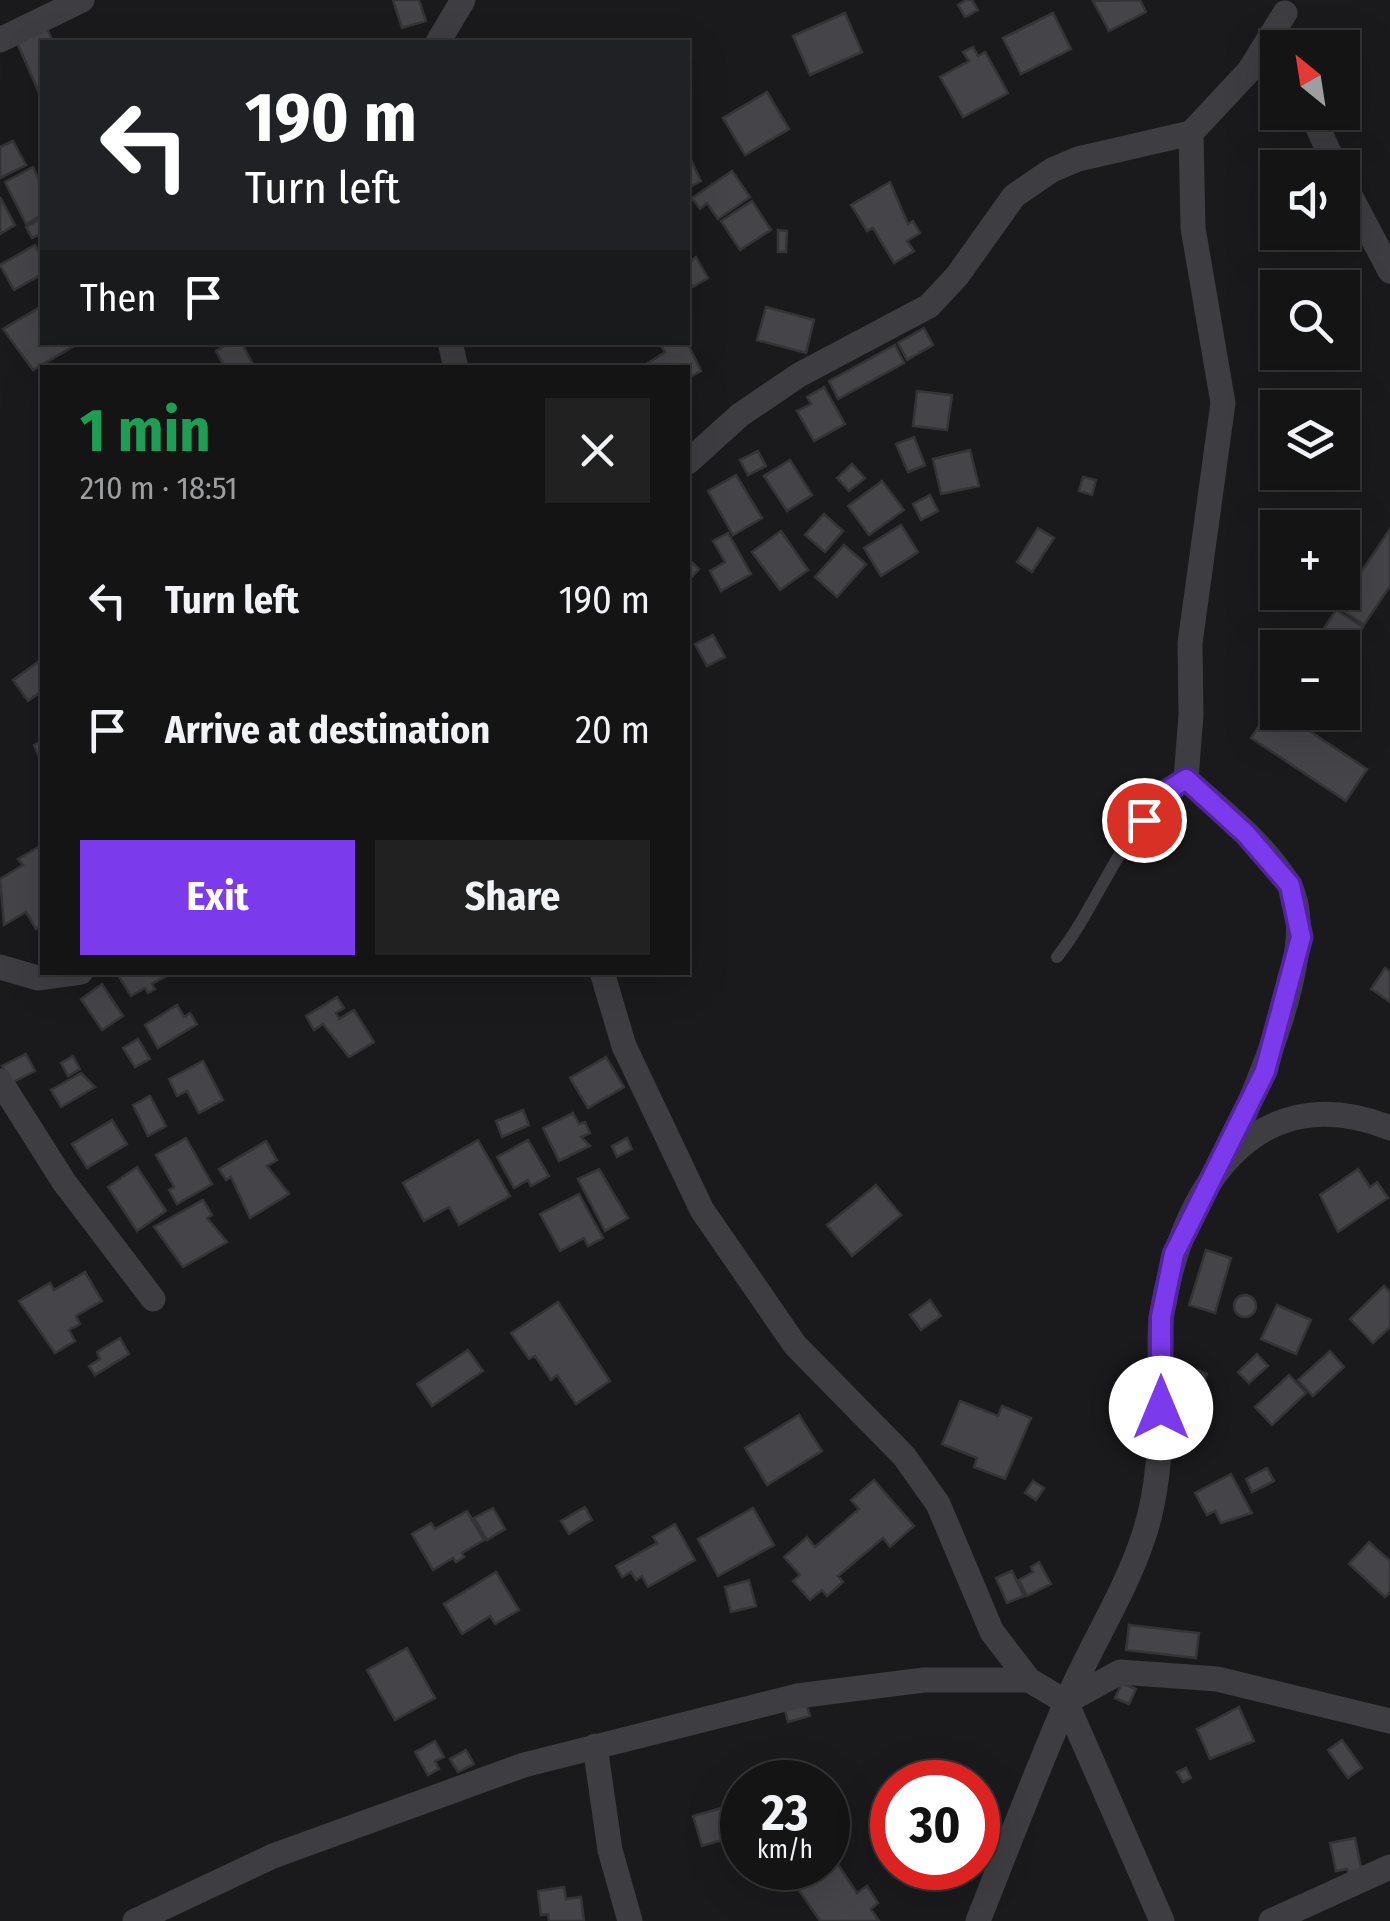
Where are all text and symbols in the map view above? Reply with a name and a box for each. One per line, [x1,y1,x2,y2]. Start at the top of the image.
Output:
north arrow [1260,30,1360,130]
map controls [1260,30,1360,730]
text: 190 m [245,76,417,160]
icon: left [80,80,210,210]
button: sound [1260,150,1360,250]
text: Turn left [245,161,400,215]
icon: arrive [176,270,231,325]
button: search [1260,270,1360,370]
text: Then [80,275,156,321]
button: layers [1260,390,1360,490]
text: 1 min [80,395,211,467]
button: close [545,398,650,503]
text: 210 m · 18:51 [80,469,238,507]
button: + [1260,510,1360,610]
icon: left [80,573,135,628]
text: Turn left [165,577,299,623]
text: 190 m [559,577,650,623]
button: − [1260,630,1360,730]
icon: arrive [80,703,135,758]
text: Arrive at destination [165,707,490,753]
text: 20 m [575,707,650,753]
pin [1102,778,1187,863]
icon: arrive [1117,793,1172,848]
button: Exit [80,840,355,955]
button: Share [375,840,650,955]
position arrow [1109,1356,1213,1460]
speed limit sign: 30 [870,1760,1000,1890]
text: 23 [762,1783,808,1843]
text: km/h [757,1835,813,1865]

